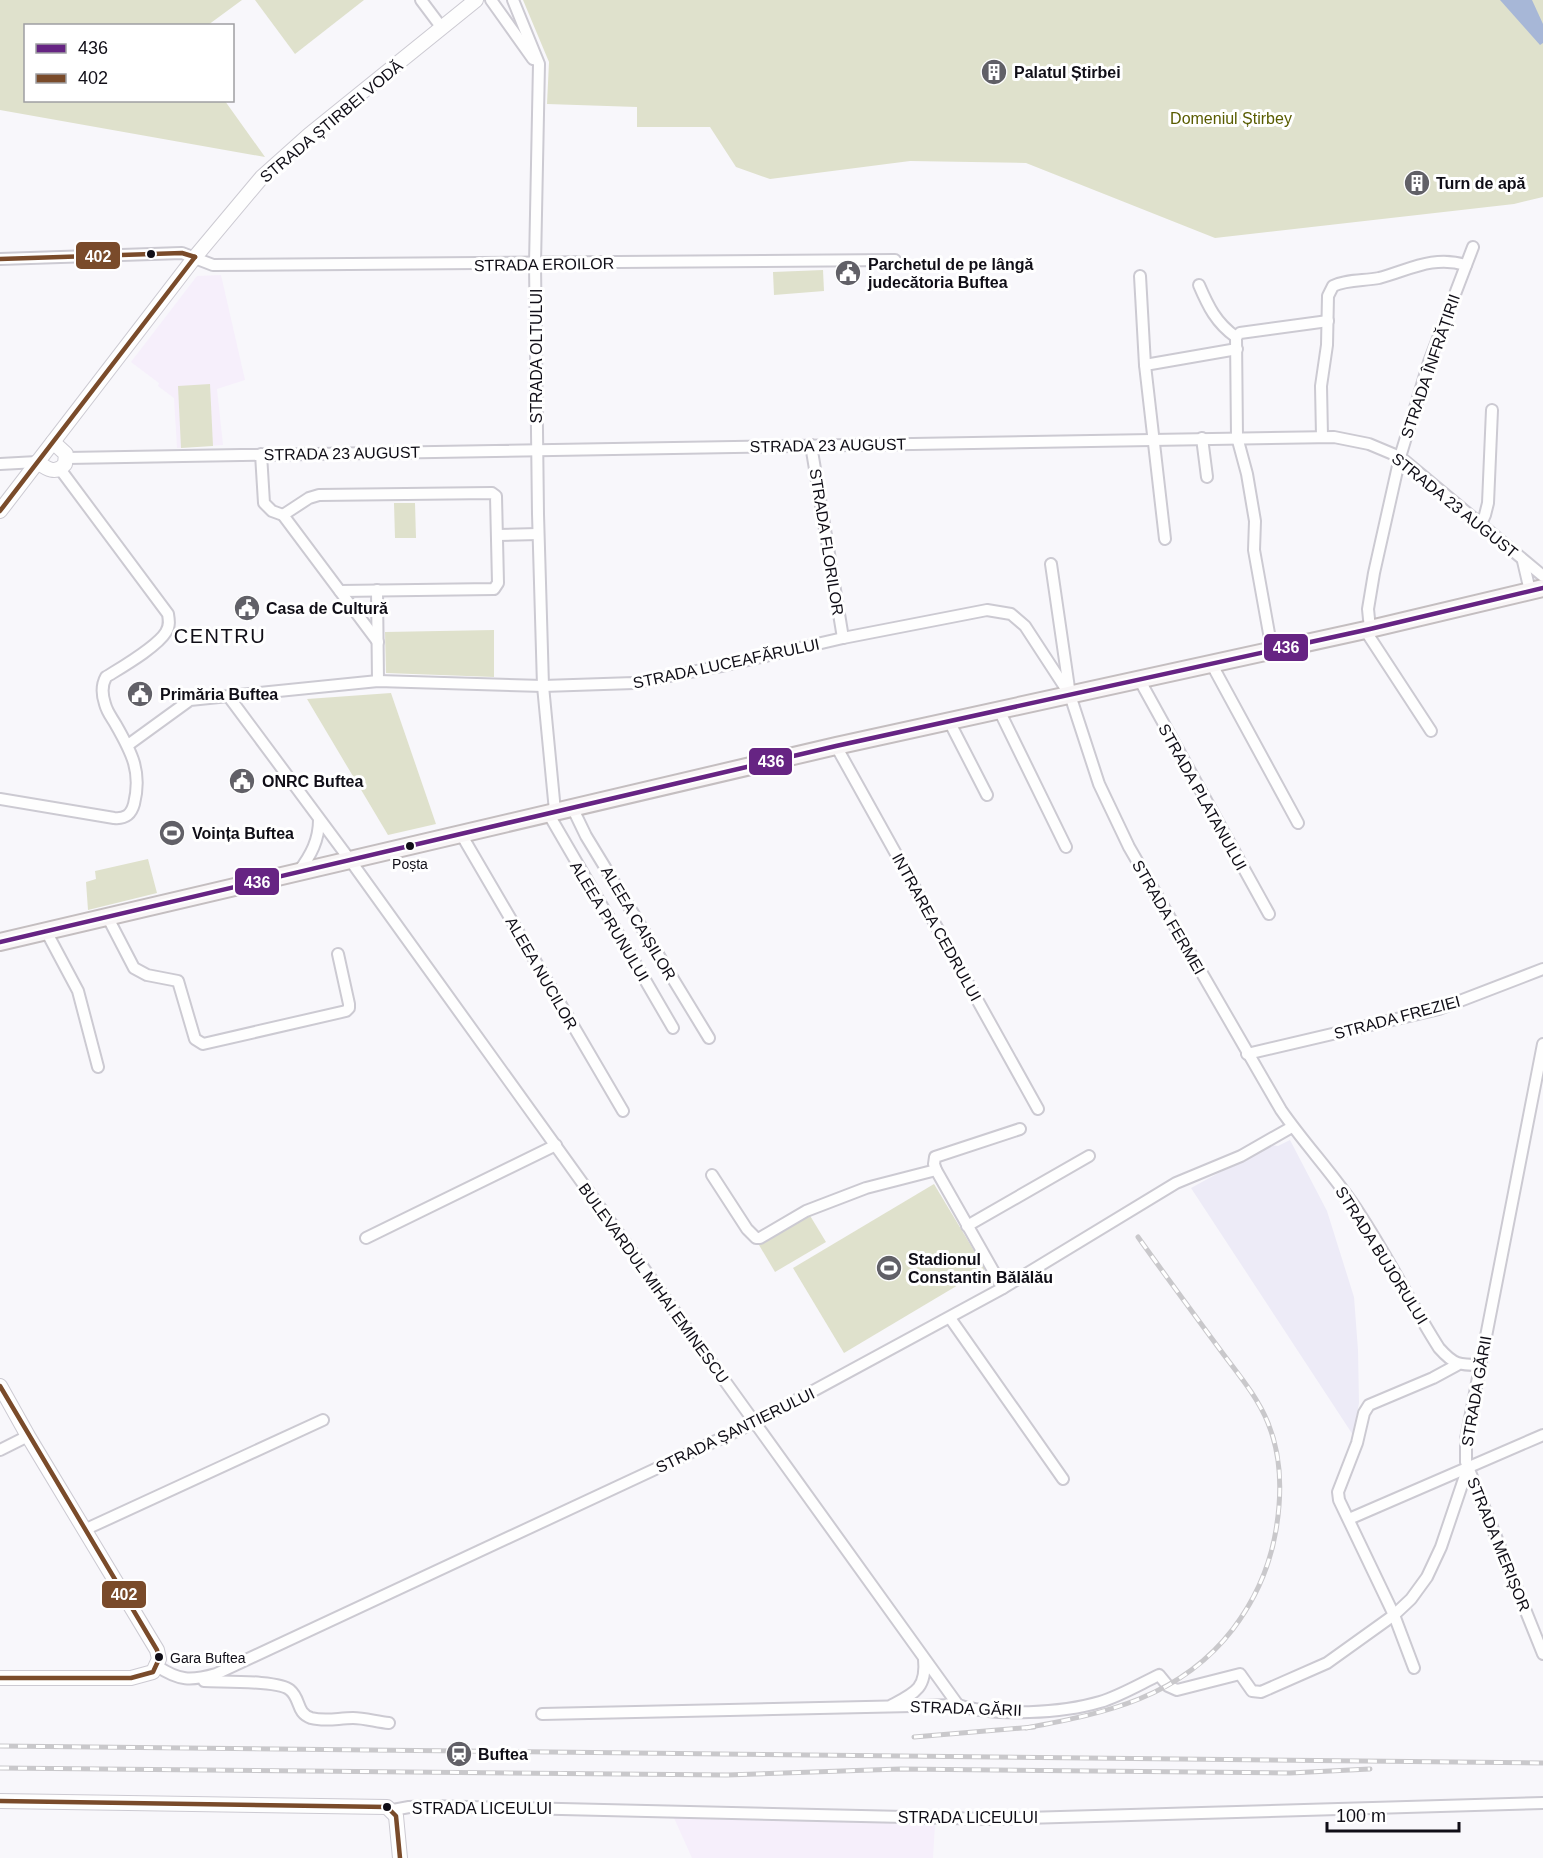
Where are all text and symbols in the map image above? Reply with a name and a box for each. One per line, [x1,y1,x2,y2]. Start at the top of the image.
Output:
legend [24,24,234,102]
text: 436 [78,38,108,58]
street label: STRADA ȘTIRBEI VODĂ [256,56,406,186]
building icon: Palatul Știrbei [979,57,1009,87]
place label: Palatul Știrbei [1014,64,1121,81]
text: 402 [78,68,108,88]
park label: Domeniul Știrbey [1170,110,1292,127]
building icon: Turn de apă [1402,168,1432,198]
place label: Turn de apă [1436,175,1526,192]
line badge: 402 [75,241,121,270]
text: 402 [85,248,111,265]
unlabelled marker [145,248,157,260]
street label: STRADA EROILOR [474,255,614,274]
place label: Parchetul de pe lângă judecătoria Buftea [867,256,1033,291]
public building icon: Parchetul de pe lângă judecătoria Buftea [833,258,863,288]
street label: STRADA OLTULUI [528,289,545,423]
street label: STRADA ÎNFRĂȚIRII [1397,292,1463,440]
street label: STRADA 23 AUGUST [750,436,907,455]
street label: STRADA 23 AUGUST [264,444,421,463]
street label: STRADA 23 AUGUST [1389,450,1521,561]
street label: STRADA FLORILOR [806,467,847,617]
public building icon: Casa de Cultură [232,593,262,623]
place label: Casa de Cultură [266,600,388,617]
district label: CENTRU [174,625,266,647]
line badge: 436 [1263,633,1309,662]
street label: STRADA LUCEAFĂRULUI [631,634,821,692]
text: 436 [1273,639,1299,656]
public building icon: Primăria Buftea [125,679,155,709]
place label: Primăria Buftea [160,686,278,703]
street label: STRADA PLATANULUI [1155,721,1250,873]
line badge: 436 [748,747,793,776]
text: 436 [758,753,784,770]
public building icon: ONRC Buftea [227,766,257,796]
place label: ONRC Buftea [262,773,363,790]
sports icon: Voința Buftea [157,818,187,848]
place label: Voința Buftea [192,825,294,842]
marker: Poșta [404,840,416,852]
street label: INTRAREA CEDRULUI [889,850,984,1004]
place label: Poșta [392,856,428,872]
street label: STRADA FERMEI [1129,857,1208,977]
street label: ALEEA PRUNULUI [567,858,652,984]
street label: ALEEA CAIȘILOR [598,863,679,983]
line badge: 436 [234,867,280,896]
text: 436 [244,874,270,891]
street label: ALEEA NUCILOR [502,914,581,1033]
street label: STRADA FREZIEI [1332,992,1462,1042]
street label: BULEVARDUL MIHAI EMINESCU [575,1180,732,1386]
street label: STRADA BUJORULUI [1332,1183,1431,1327]
place label: Stadionul Constantin Bălălău [908,1251,1053,1286]
sports icon: Stadionul Constantin Bălălău [874,1253,904,1283]
street label: STRADA GĂRII [1457,1334,1495,1448]
street label: STRADA ȘANTIERULUI [653,1385,817,1476]
street label: STRADA MERIȘOR [1464,1475,1533,1614]
line badge: 402 [101,1580,147,1609]
text: 402 [111,1586,137,1603]
place label: Gara Buftea [170,1650,246,1666]
marker: Gara Buftea [153,1651,165,1663]
street label: STRADA GĂRII [910,1697,1022,1719]
station icon: Buftea [444,1739,474,1769]
place label: Buftea [478,1746,528,1763]
scale bar [1327,1795,1459,1833]
street label: STRADA LICEULUI [412,1800,552,1817]
unlabelled marker [381,1801,393,1813]
text: 100 m [1336,1806,1386,1826]
street label: STRADA LICEULUI [898,1809,1038,1826]

